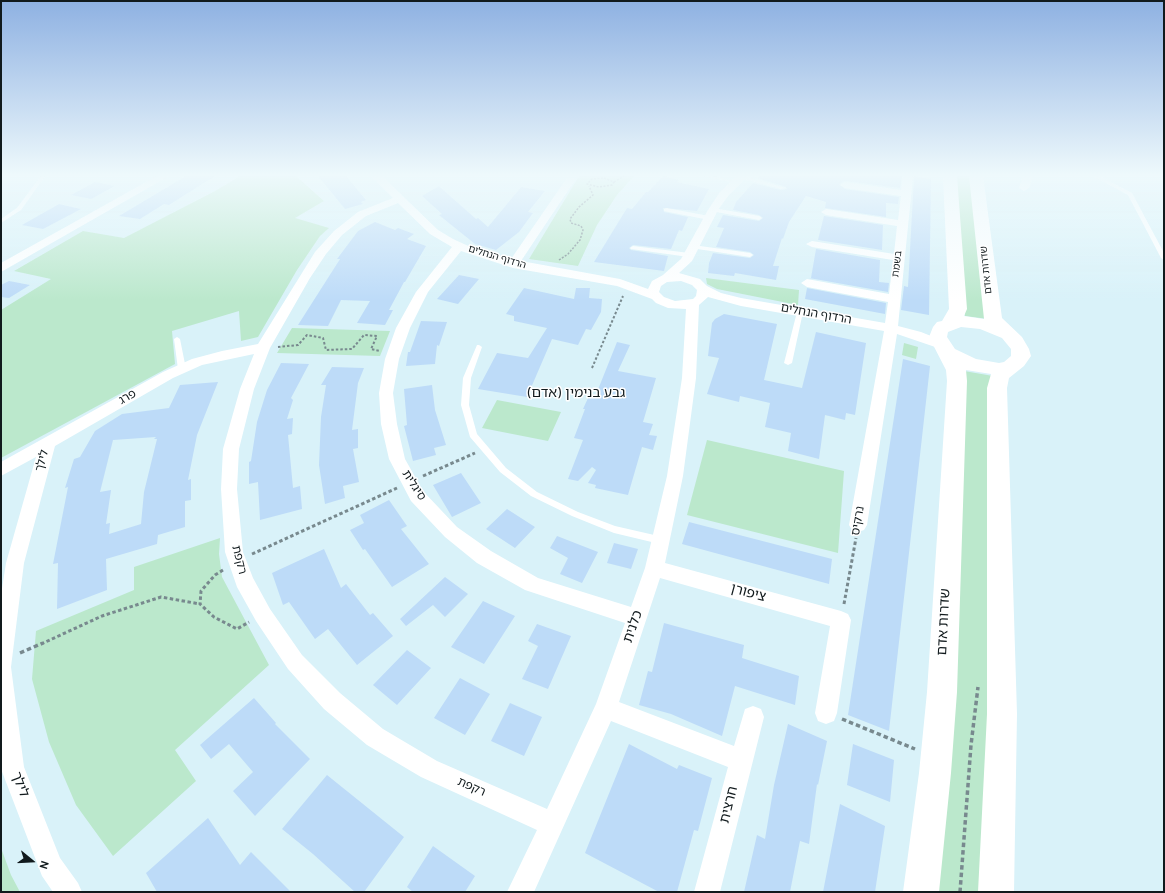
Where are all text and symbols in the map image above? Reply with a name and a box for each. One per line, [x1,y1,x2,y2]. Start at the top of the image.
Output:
street label: הרדוף הנחלים [467,244,527,272]
street label: שדרות אדם [979,245,995,295]
street label: בשמת [890,250,906,278]
street label: הרדוף הנחלים [779,302,853,328]
district label: גבע בנימין (אדם) [527,386,625,402]
street label: פרג [117,387,139,409]
street label: לילך [33,448,53,474]
street label: סיגלית [398,468,428,504]
street label: נרקיס [849,505,869,537]
street label: רקפת [227,544,249,576]
street label: ציפורן [729,581,767,607]
street label: שדרות אדם [935,588,955,656]
street label: כלנית [621,609,647,645]
street label: לילך [7,770,31,800]
street label: רקפת [455,775,487,801]
street label: חרצית [717,785,743,825]
north arrow [12,841,52,881]
text: N [36,859,51,871]

